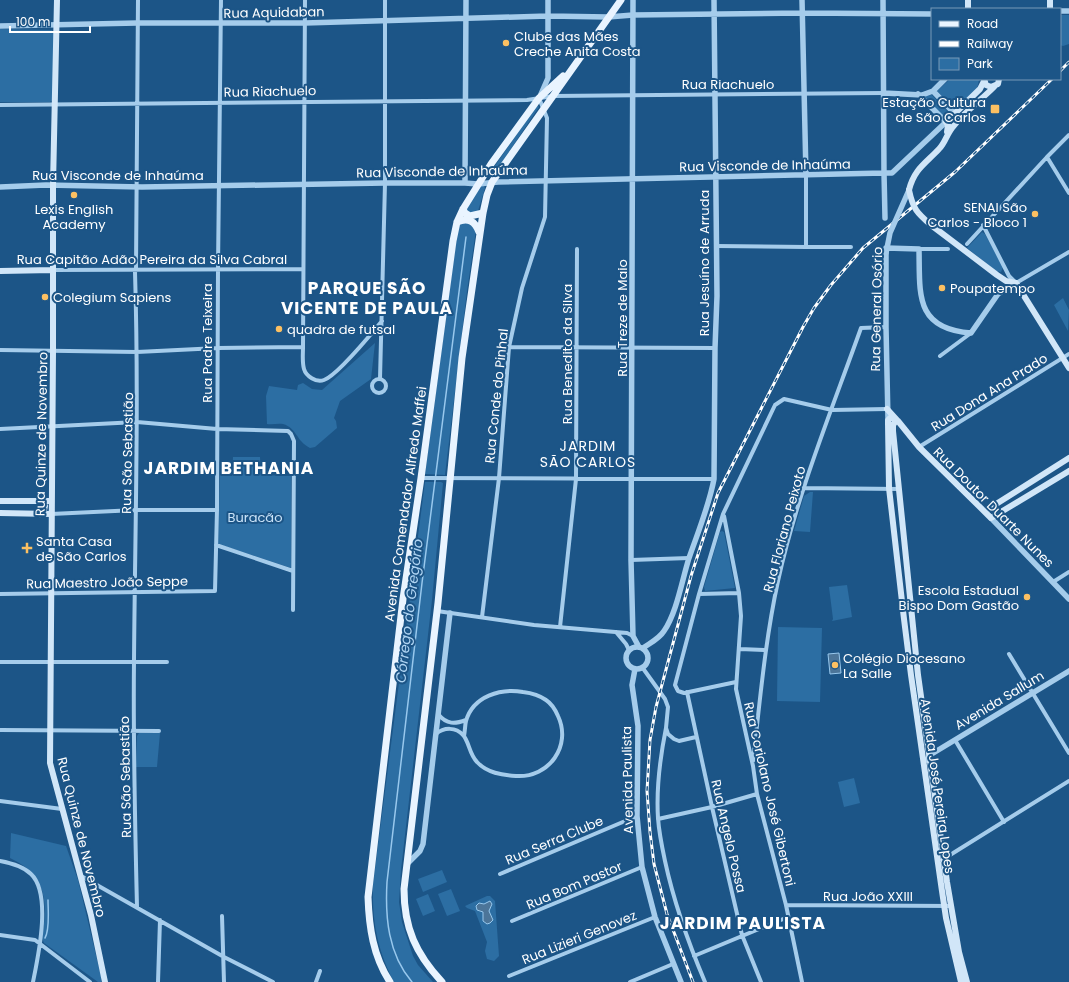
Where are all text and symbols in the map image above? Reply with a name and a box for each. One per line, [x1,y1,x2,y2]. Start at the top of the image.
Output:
street label: Rua Aquidaban [223,2,325,23]
scale bar [10,8,90,34]
legend [931,8,1061,80]
text: 100 m [16,13,50,30]
text: Road [967,15,998,32]
place label: Clube das Mães Creche Anita Costa [514,27,641,61]
text: Railway [967,35,1013,52]
marker: Clube das Mães Creche Anita Costa [501,38,511,48]
text: Park [967,55,994,72]
street label: Rua Riachuelo [682,75,774,94]
street label: Rua Riachuelo [224,81,316,102]
place label: Estação Cultura de São Carlos [882,93,986,127]
marker: Estação Cultura de São Carlos [989,103,1001,115]
street label: Rua Visconde de Inhaúma [679,155,851,176]
street label: Rua Visconde de Inhaúma [356,161,528,182]
street label: Rua Visconde de Inhaúma [32,166,204,185]
marker: Lexis English Academy [69,190,79,200]
street label: Rua Jesuíno de Arruda [695,190,714,336]
place label: SENAI São Carlos - Bloco 1 [928,198,1027,232]
place label: Lexis English Academy [35,200,113,234]
marker: SENAI São Carlos - Bloco 1 [1030,209,1040,219]
street label: Rua General Osório [866,246,887,372]
street label: Rua Capitão Adão Pereira da Silva Cabral [17,250,287,269]
street label: Rua Treze de Maio [613,259,632,377]
district label: PARQUE SÃO VICENTE DE PAULA [281,276,453,320]
place label: Poupatempo [950,279,1035,298]
street label: Rua Padre Teixeira [198,283,217,403]
marker: Poupatempo [937,283,947,293]
street label: Rua Benedito da Silva [558,284,577,424]
place label: Colegium Sapiens [53,288,172,307]
marker: Colegium Sapiens [40,292,50,302]
place label: quadra de futsal [287,320,395,339]
marker: quadra de futsal [274,324,284,334]
street label: Rua Conde do Pinhal [480,328,513,464]
street label: Rua Dona Ana Prado [927,349,1051,436]
street label: Rua Quinze de Novembro [31,352,52,516]
street label: Avenida Comendador Alfredo Maffei [380,385,431,623]
street label: Rua São Sebastião [117,392,138,514]
district label: JARDIM SÃO CARLOS [540,436,636,472]
street label: Rua Doutor Duarte Nunes [929,443,1058,572]
district label: JARDIM BETHANIA [144,456,314,480]
street label: Rua Floriano Peixoto [758,464,810,594]
park label: Buracão [228,508,282,527]
place label: Santa Casa de São Carlos [36,532,127,566]
water label: Córrego do Gregório [390,538,428,684]
marker: Santa Casa de São Carlos [21,542,33,554]
street label: Rua Maestro João Seppe [26,572,188,593]
place label: Escola Estadual Bispo Dom Gastão [899,581,1019,615]
marker: Escola Estadual Bispo Dom Gastão [1022,592,1032,602]
place label: Colégio Diocesano La Salle [843,649,965,683]
marker: Colégio Diocesano La Salle [830,660,840,670]
street label: Avenida Sallum [951,666,1048,735]
street label: Avenida José Pereira Lopes [916,697,959,875]
street label: Rua Coriolano José Gibertoni [739,700,800,888]
street label: Rua São Sebastião [115,716,136,838]
street label: Avenida Paulista [617,726,638,834]
street label: Rua Quinze de Novembro [52,755,111,919]
street label: Rua Angelo Possa [706,778,751,895]
street label: Rua Serra Clube [502,811,606,870]
street label: Rua Bom Pastor [523,857,625,914]
street label: Rua João XXIII [823,887,913,906]
street label: Rua Lizieri Genovez [519,906,639,969]
district label: JARDIM PAULISTA [660,911,826,935]

